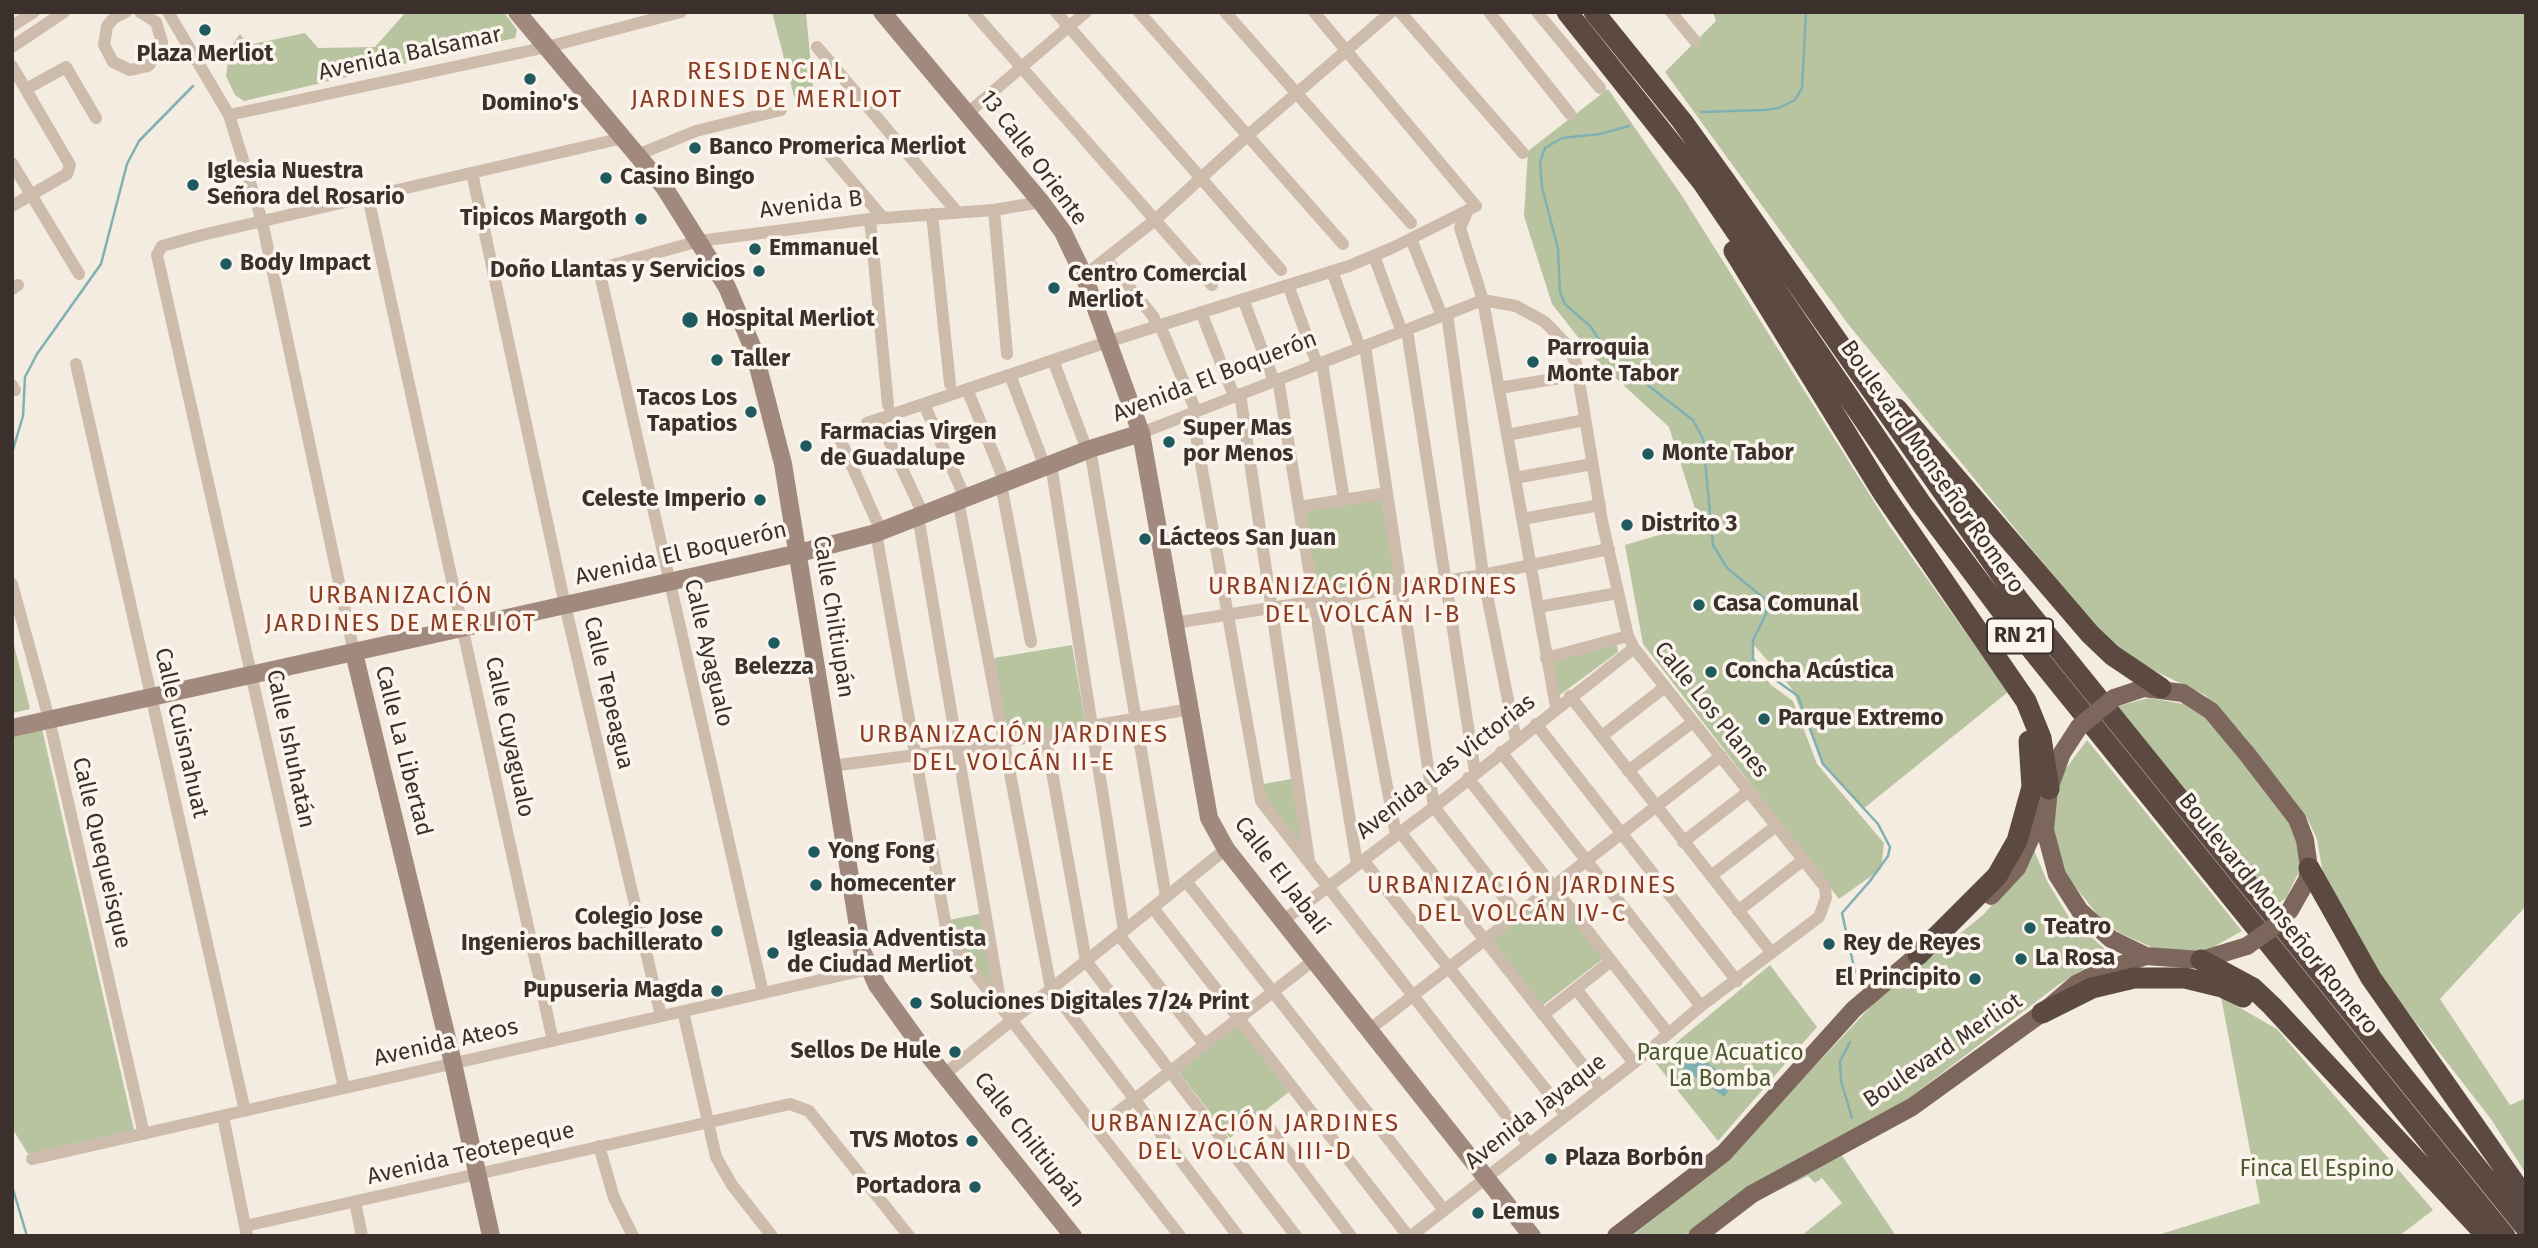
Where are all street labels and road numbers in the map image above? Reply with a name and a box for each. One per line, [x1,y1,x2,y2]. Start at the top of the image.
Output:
street label: Avenida Balsamar [316,21,504,87]
street label: 13 Calle Oriente [973,85,1093,231]
street label: Avenida B [758,185,864,225]
street label: Avenida El Boquerón [1109,325,1321,429]
street label: Boulevard Monseñor Romero [1834,335,2030,599]
street label: Avenida El Boquerón [572,516,790,592]
street label: Calle Chiltiupán [807,534,859,700]
street label: Calle Ayagualo [678,576,738,730]
street label: Calle Tepeagua [577,614,639,772]
road number: RN 21 [1987,618,2053,654]
street label: Calle Los Planes [1648,636,1774,784]
street label: Calle Cuisnahuat [148,645,214,821]
street label: Calle Cuyagualo [479,654,539,820]
street label: Calle La Libertad [369,663,437,839]
street label: Calle Ishuhatán [260,667,320,831]
street label: Avenida Las Victorias [1351,689,1541,845]
street label: Calle Quequeisque [66,755,136,951]
street label: Boulevard Monseñor Romero [2172,788,2384,1040]
street label: Calle El Jabalí [1228,812,1334,940]
street label: Boulevard Merliot [1858,988,2028,1114]
street label: Avenida Ateos [371,1013,521,1073]
street label: Avenida Jayaque [1460,1048,1612,1176]
street label: Calle Chiltiupán [968,1067,1090,1213]
street label: Avenida Teotepeque [365,1117,577,1191]

